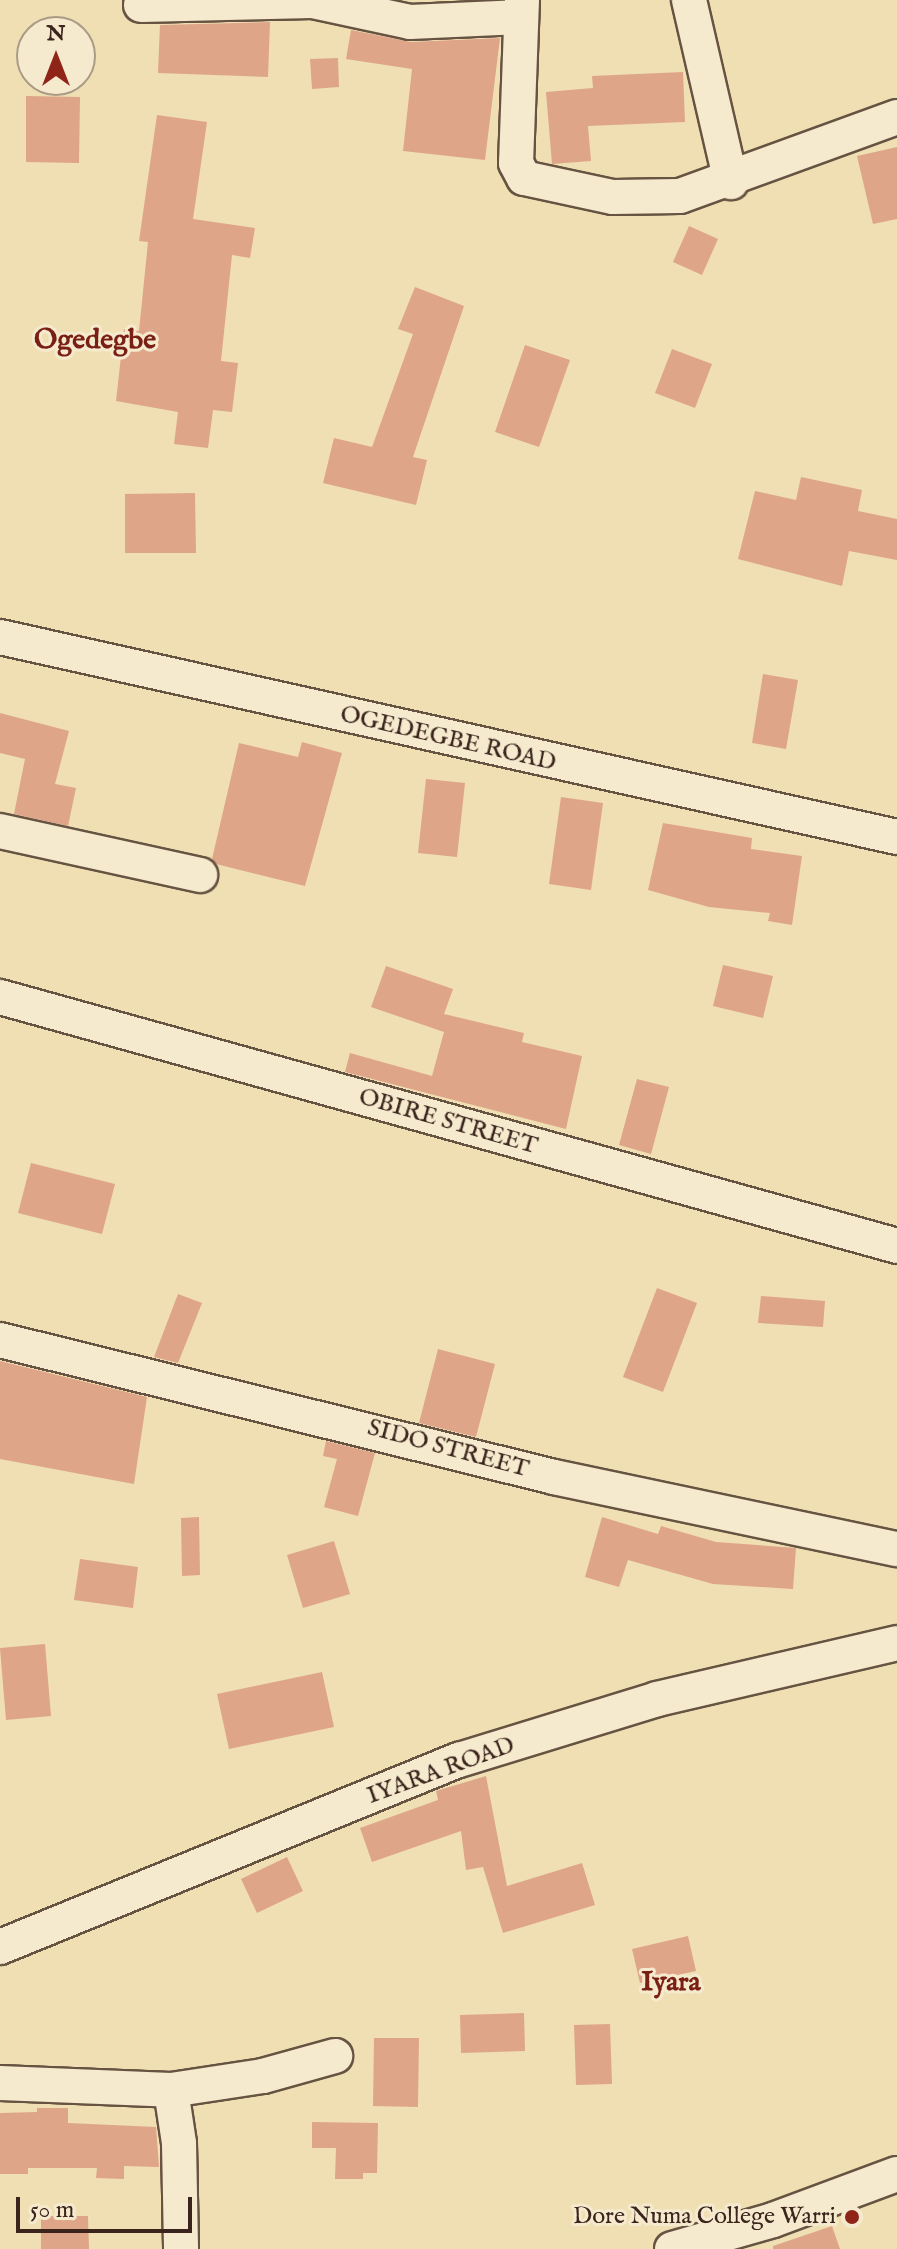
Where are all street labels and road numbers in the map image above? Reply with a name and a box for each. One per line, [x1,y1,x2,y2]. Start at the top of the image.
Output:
street label: OGEDEGBE ROAD [337,700,559,778]
street label: OBIRE STREET [355,1083,541,1161]
street label: SIDO STREET [364,1414,532,1484]
street label: IYARA ROAD [363,1731,519,1811]

